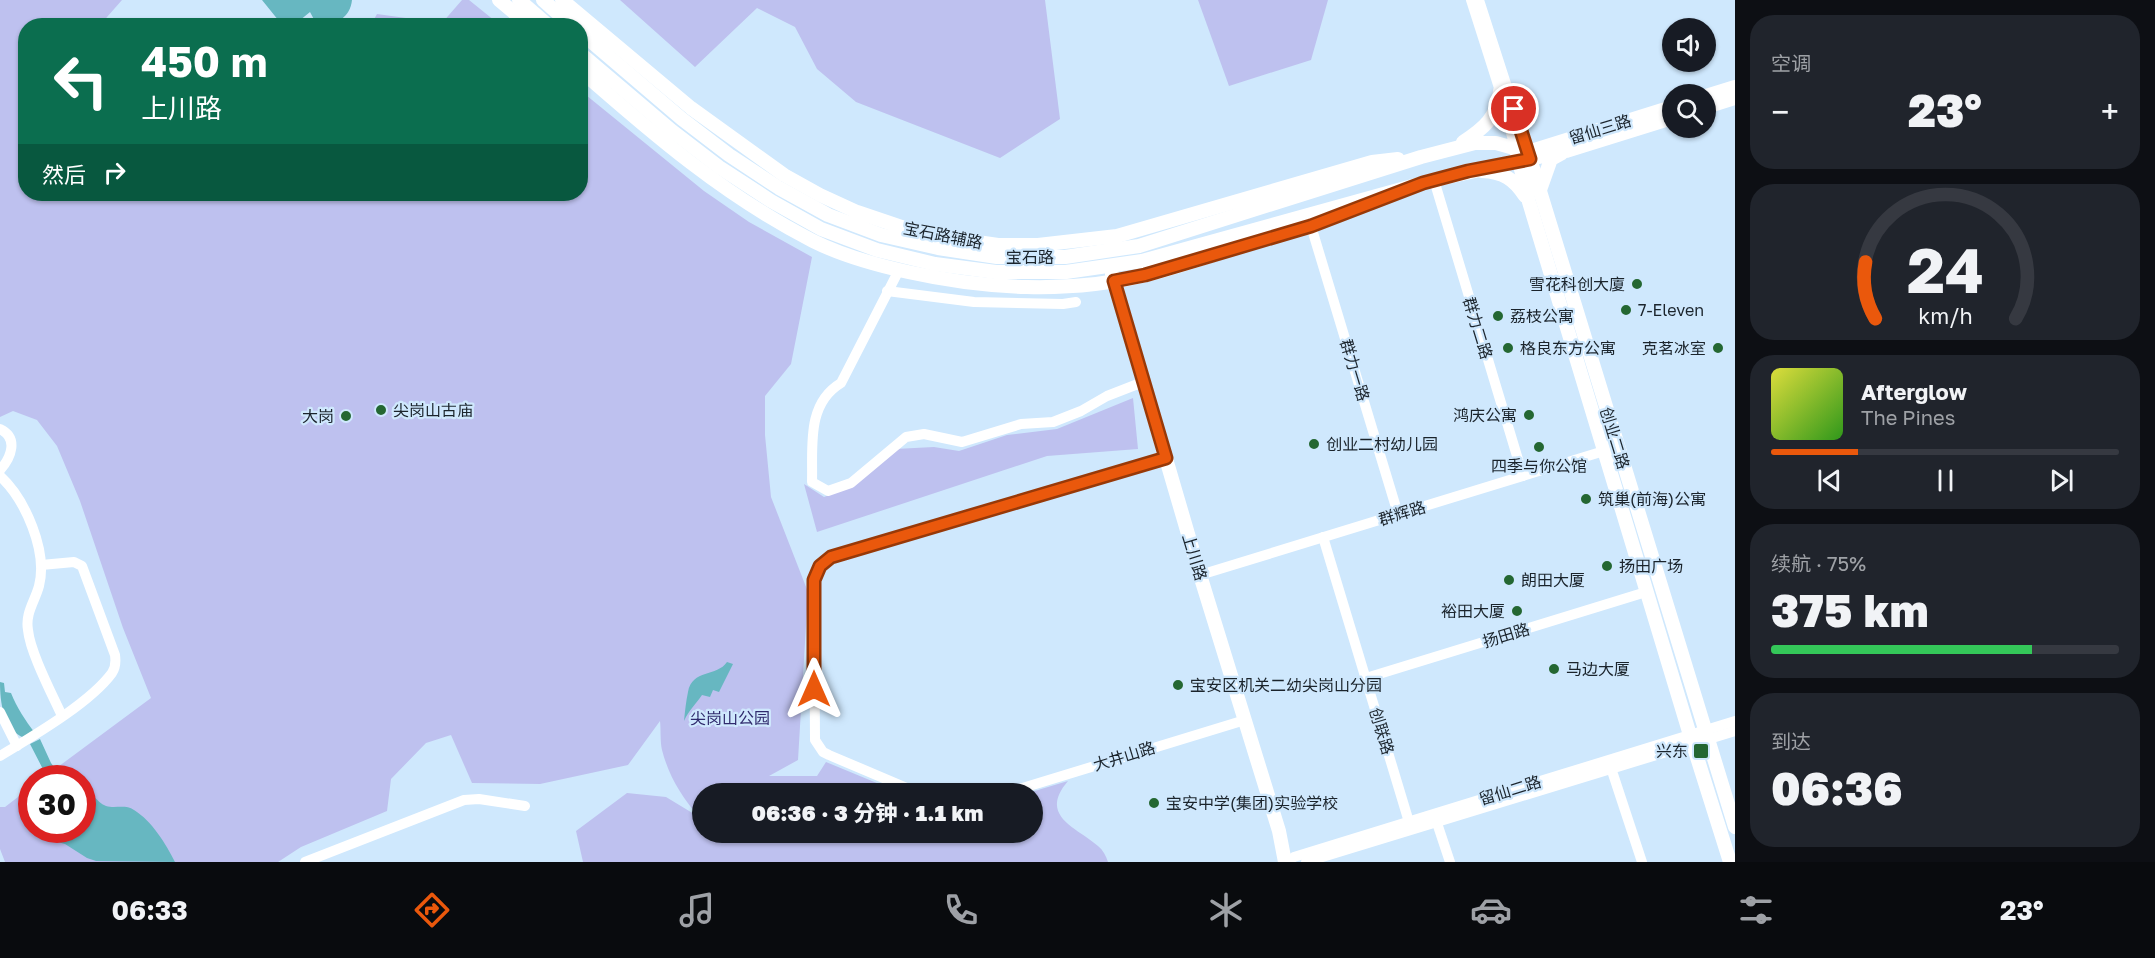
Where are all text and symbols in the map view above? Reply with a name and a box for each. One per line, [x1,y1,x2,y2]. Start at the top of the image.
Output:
map controls [1662,18,1716,138]
button: sound [1662,18,1716,72]
text: 450 m [141,36,267,86]
icon: left [42,42,120,120]
text: 空调 [1771,51,1811,75]
pin [1488,83,1539,134]
text: 23° [1908,83,1982,137]
button: search [1662,84,1716,138]
text: 上川路 [141,92,222,124]
icon: arrive [1497,92,1530,125]
text: − [1771,92,1789,131]
text: + [2101,92,2119,131]
street label: 留仙三路 [1566,110,1634,148]
icon: right [98,156,131,189]
text: 然后 [42,161,86,188]
street label: 宝石路辅路 [902,218,984,252]
text: 24 [1906,232,1984,307]
street label: 宝石路 [1006,247,1054,267]
place label: 雪花科创大廈 [1529,274,1625,294]
marker: 雪花科创大廈 [1630,277,1644,291]
street label: 群力二路 [1459,294,1497,362]
place label: 7-Eleven [1638,300,1704,320]
marker: 7-Eleven [1619,303,1633,317]
text: km/h [1918,303,1972,329]
place label: 荔枝公寓 [1510,306,1574,326]
marker: 荔枝公寓 [1491,309,1505,323]
street label: 群力一路 [1336,336,1374,404]
place label: 格良东方公寓 [1520,338,1616,358]
place label: 克茗冰室 [1642,338,1706,358]
marker: 格良东方公寓 [1501,341,1515,355]
marker: 克茗冰室 [1711,341,1725,355]
text: Afterglow [1861,378,1967,405]
place label: 尖岗山古庙 [393,400,473,420]
marker: 尖岗山古庙 [374,403,388,417]
street label: 创业二路 [1596,404,1634,472]
place label: 鸿庆公寓 [1453,405,1517,425]
text: The Pines [1861,405,1955,429]
place label: 大岗 [302,406,334,426]
marker: 鸿庆公寓 [1522,408,1536,422]
marker: 大岗 [339,409,353,423]
place label: 创业二村幼儿园 [1326,434,1438,454]
marker: 创业二村幼儿园 [1307,437,1321,451]
marker: 四季与你公馆 [1532,440,1546,454]
place label: 四季与你公馆 [1491,456,1587,476]
icon: previous [1813,464,1846,497]
icon: pause [1929,464,1962,497]
icon: next [2045,464,2078,497]
place label: 筑巢(前海)公寓 [1598,489,1706,509]
marker: 筑巢(前海)公寓 [1579,492,1593,506]
street label: 群辉路 [1376,496,1428,530]
street label: 上川路 [1178,531,1212,583]
text: 续航 · 75% [1771,551,1866,575]
place label: 扬田广场 [1619,556,1683,576]
marker: 扬田广场 [1600,559,1614,573]
place label: 朗田大厦 [1521,570,1585,590]
marker: 朗田大厦 [1502,573,1516,587]
text: 375 km [1771,583,1929,637]
place label: 裕田大厦 [1441,601,1505,621]
marker: 裕田大厦 [1510,604,1524,618]
street label: 扬田路 [1480,618,1532,652]
position arrow [782,657,846,721]
place label: 马边大厦 [1566,659,1630,679]
marker: 马边大厦 [1547,662,1561,676]
place label: 宝安区机关二幼尖岗山分园 [1190,675,1382,695]
marker: 宝安区机关二幼尖岗山分园 [1171,678,1185,692]
street label: 创联路 [1365,705,1399,757]
park label: 尖岗山公园 [690,708,770,728]
text: 到达 [1771,729,1811,753]
street label: 大井山路 [1090,737,1158,775]
place label: 兴东 [1656,741,1688,761]
marker: 兴东 [1692,742,1710,760]
text: 06:36 [1771,761,1902,815]
speed limit sign: 30 [18,765,96,843]
street label: 留仙二路 [1476,771,1544,809]
place label: 宝安中学(集团)实验学校 [1166,793,1338,813]
marker: 宝安中学(集团)实验学校 [1147,796,1161,810]
text: 06:36 · 3 分钟 · 1.1 km [752,799,983,826]
icon: directions [411,889,453,931]
icon: music [676,889,718,931]
icon: phone [940,889,982,931]
icon: climate [1205,889,1247,931]
icon: car [1470,889,1512,931]
icon: filters [1735,889,1777,931]
text: 06:33 [111,894,188,926]
text: 23° [2000,894,2043,926]

